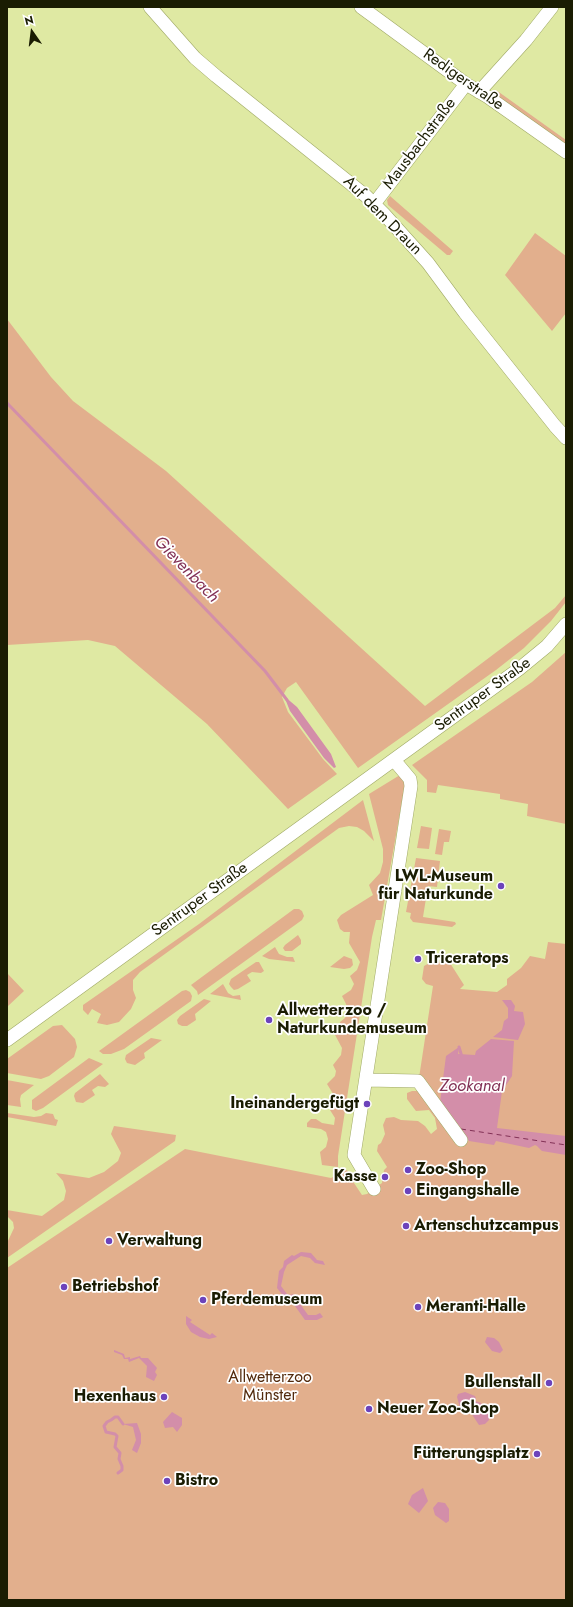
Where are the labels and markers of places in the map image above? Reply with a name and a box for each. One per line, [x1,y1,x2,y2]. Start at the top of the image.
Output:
place label: LWL-Museum für Naturkunde [378,867,493,905]
marker: LWL-Museum für Naturkunde [496,881,506,891]
place label: Triceratops [426,949,509,969]
marker: Triceratops [413,954,423,964]
place label: Allwetterzoo / Naturkundemuseum [277,1001,427,1039]
marker: Allwetterzoo / Naturkundemuseum [264,1015,274,1025]
place label: Ineinandergefügt [230,1094,359,1114]
marker: Ineinandergefügt [362,1099,372,1109]
place label: Zoo-Shop [416,1160,486,1180]
marker: Zoo-Shop [403,1165,413,1175]
place label: Kasse [333,1167,377,1187]
marker: Kasse [380,1172,390,1182]
place label: Eingangshalle [416,1181,519,1201]
marker: Eingangshalle [403,1186,413,1196]
place label: Artenschutzcampus [414,1216,559,1236]
marker: Artenschutzcampus [401,1221,411,1231]
place label: Verwaltung [117,1231,202,1251]
marker: Verwaltung [104,1236,114,1246]
place label: Betriebshof [72,1277,158,1297]
marker: Betriebshof [59,1282,69,1292]
place label: Pferdemuseum [211,1290,322,1310]
marker: Pferdemuseum [198,1295,208,1305]
place label: Meranti-Halle [426,1297,526,1317]
marker: Meranti-Halle [413,1302,423,1312]
place label: Bullenstall [465,1373,541,1393]
marker: Bullenstall [544,1378,554,1388]
place label: Hexenhaus [74,1387,156,1407]
marker: Hexenhaus [159,1392,169,1402]
place label: Neuer Zoo-Shop [377,1399,499,1419]
marker: Neuer Zoo-Shop [364,1404,374,1414]
place label: Fütterungsplatz [413,1444,529,1464]
marker: Fütterungsplatz [532,1449,542,1459]
place label: Bistro [175,1471,218,1491]
marker: Bistro [162,1476,172,1486]

